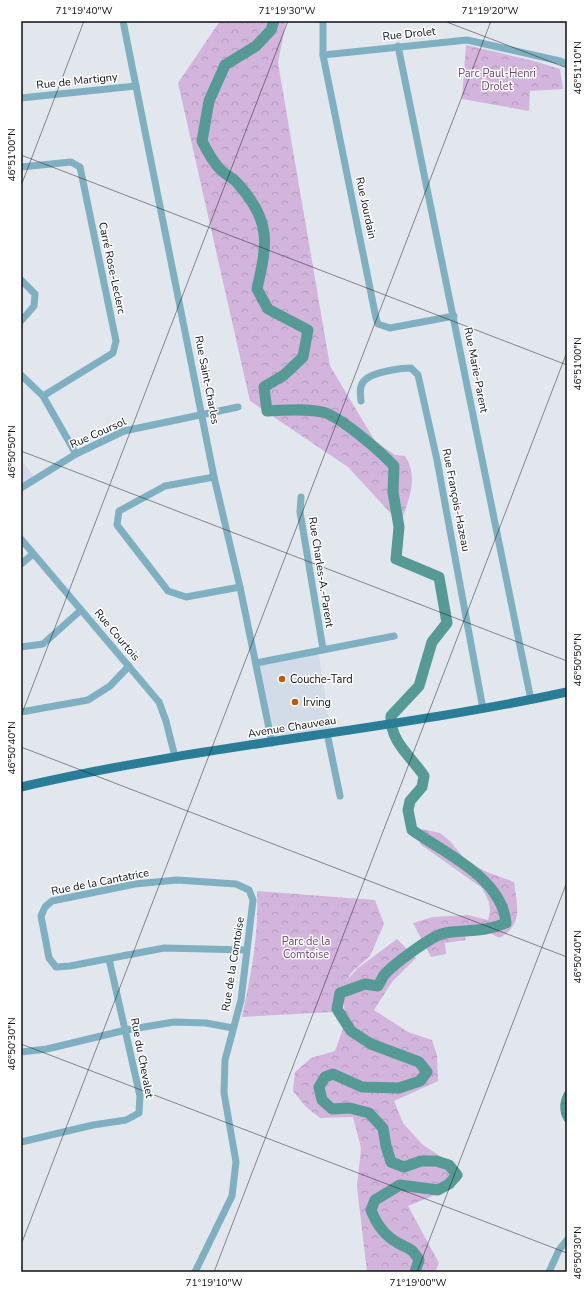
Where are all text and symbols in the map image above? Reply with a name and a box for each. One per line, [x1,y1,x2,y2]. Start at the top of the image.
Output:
text: 71°19'40"W [56,4,112,18]
text: 71°19'30"W [259,4,315,18]
text: 71°19'20"W [462,4,518,18]
street label: Rue Drolet [382,24,436,44]
text: 46°51'10"N [571,41,585,95]
park label: Parc Paul-Henri Drolet [458,66,536,94]
street label: Rue de Martigny [36,69,119,93]
text: 46°51'00"N [5,128,19,182]
street label: Rue Jourdain [352,176,380,240]
street label: Carré Rose-Leclerc [95,221,129,315]
street label: Rue Marie-Parent [460,326,492,414]
street label: Rue Saint-Charles [191,335,223,425]
text: 46°51'00"N [571,337,585,391]
street label: Rue Coursol [68,414,129,452]
text: 46°50'50"N [5,425,19,479]
street label: Rue François-Hazeau [439,447,473,553]
street label: Rue Charles-A.-Parent [305,516,337,628]
street label: Rue Courtois [91,606,143,664]
text: 46°50'50"N [571,633,585,687]
place label: Couche-Tard [290,672,353,687]
marker: Couche-Tard [277,674,287,684]
place label: Irving [303,695,331,710]
marker: Irving [290,697,300,707]
street label: Avenue Chauveau [247,713,337,741]
text: 46°50'40"N [5,721,19,775]
street label: Rue de la Cantatrice [50,865,150,899]
street label: Rue de la Comtoise [218,916,248,1012]
text: 46°50'40"N [571,930,585,984]
park label: Parc de la Comtoise [282,934,330,962]
text: 46°50'30"N [5,1017,19,1071]
street label: Rue du Chevalet [127,1017,157,1099]
text: 46°50'30"N [571,1226,585,1280]
text: 71°19'10"W [186,1276,242,1290]
text: 71°19'00"W [390,1276,446,1290]

